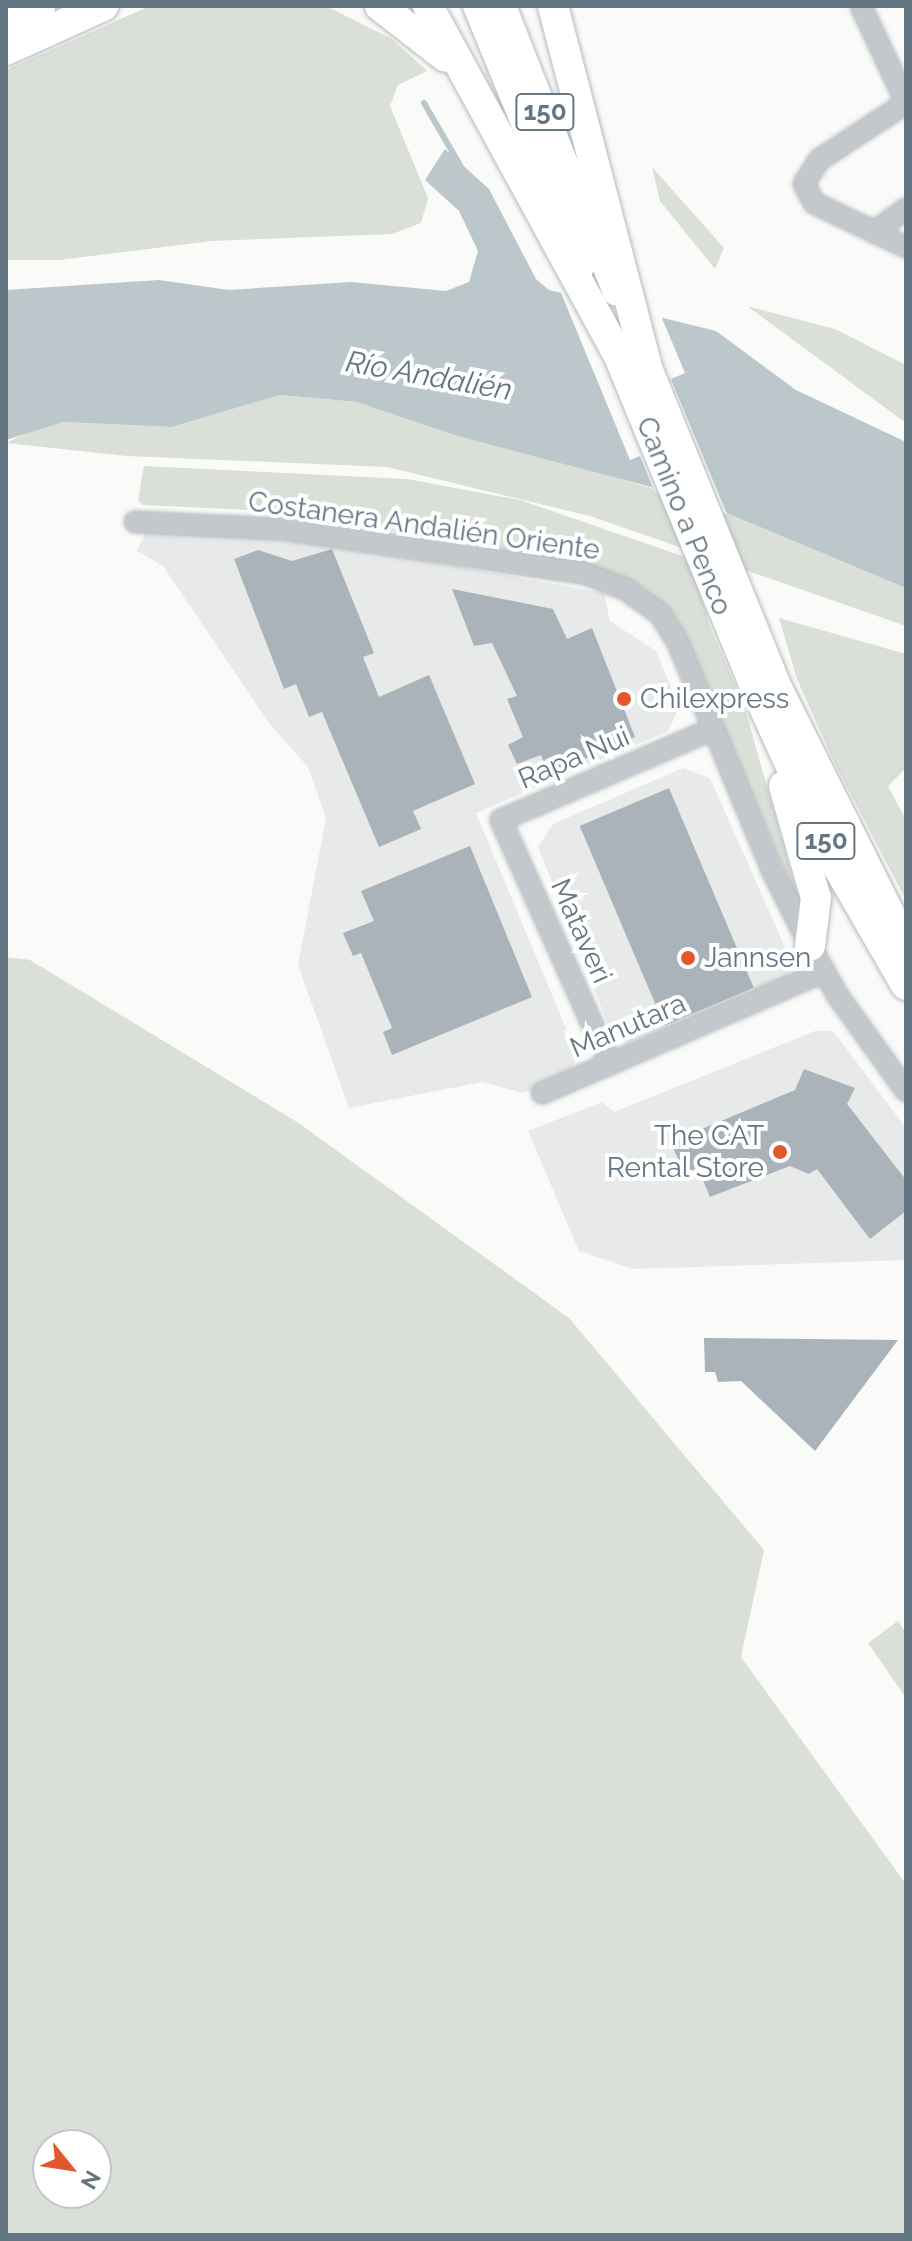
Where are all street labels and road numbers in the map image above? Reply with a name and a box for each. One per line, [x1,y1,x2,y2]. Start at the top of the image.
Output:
road number: 150 [515,90,575,134]
street label: Camino a Penco [629,412,739,620]
street label: Costanera Andalién Oriente [246,485,602,567]
street label: Rapa Nui [513,720,635,796]
road number: 150 [796,819,856,863]
street label: Mataveri [543,874,619,988]
street label: Manutara [565,987,691,1065]

